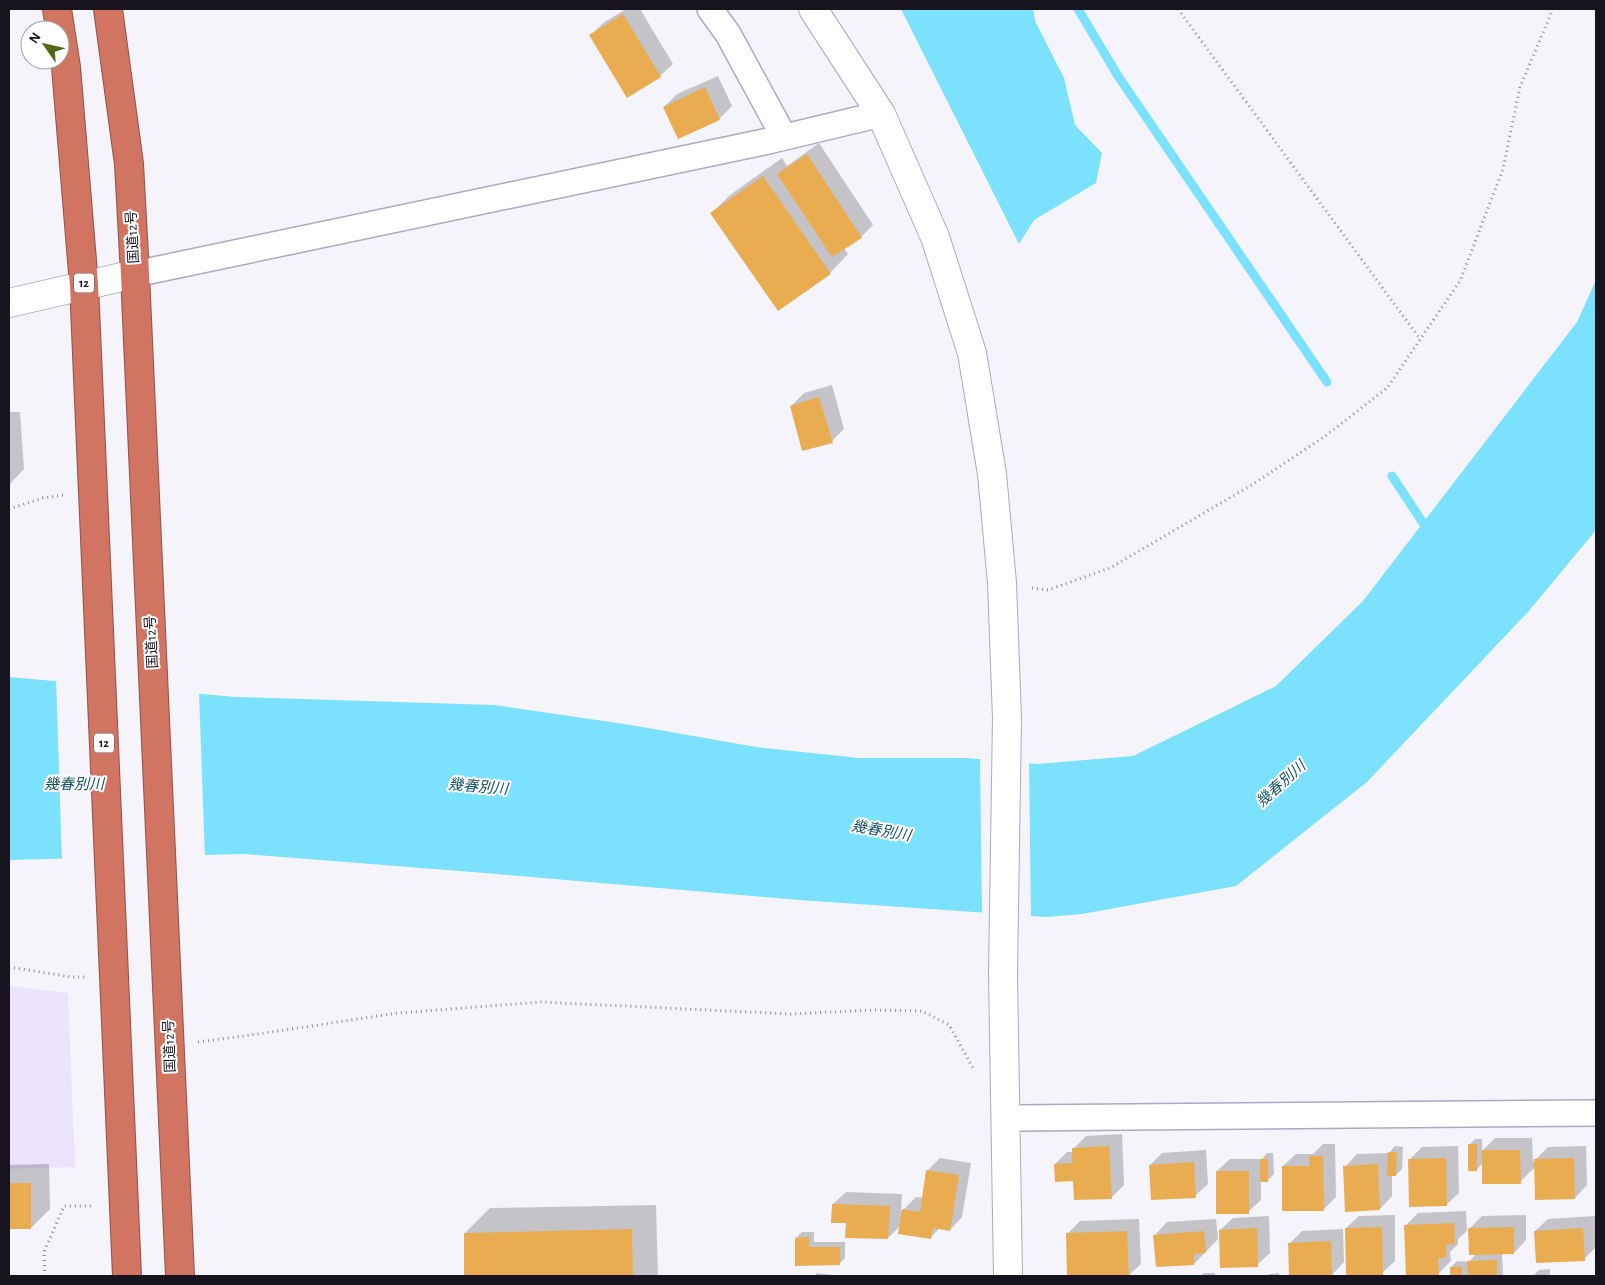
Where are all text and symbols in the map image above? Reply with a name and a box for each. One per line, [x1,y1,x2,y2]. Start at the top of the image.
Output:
north arrow [20,20,70,70]
text: N [27,30,44,46]
street label: 国道12号 [124,210,141,264]
road number: 12 [74,274,94,292]
street label: 国道12号 [143,615,160,669]
road number: 12 [94,734,114,752]
water label: 幾春別川 [1253,756,1310,810]
water label: 幾春別川 [44,776,106,792]
water label: 幾春別川 [447,776,511,797]
water label: 幾春別川 [850,817,914,844]
street label: 国道12号 [161,1019,178,1073]

